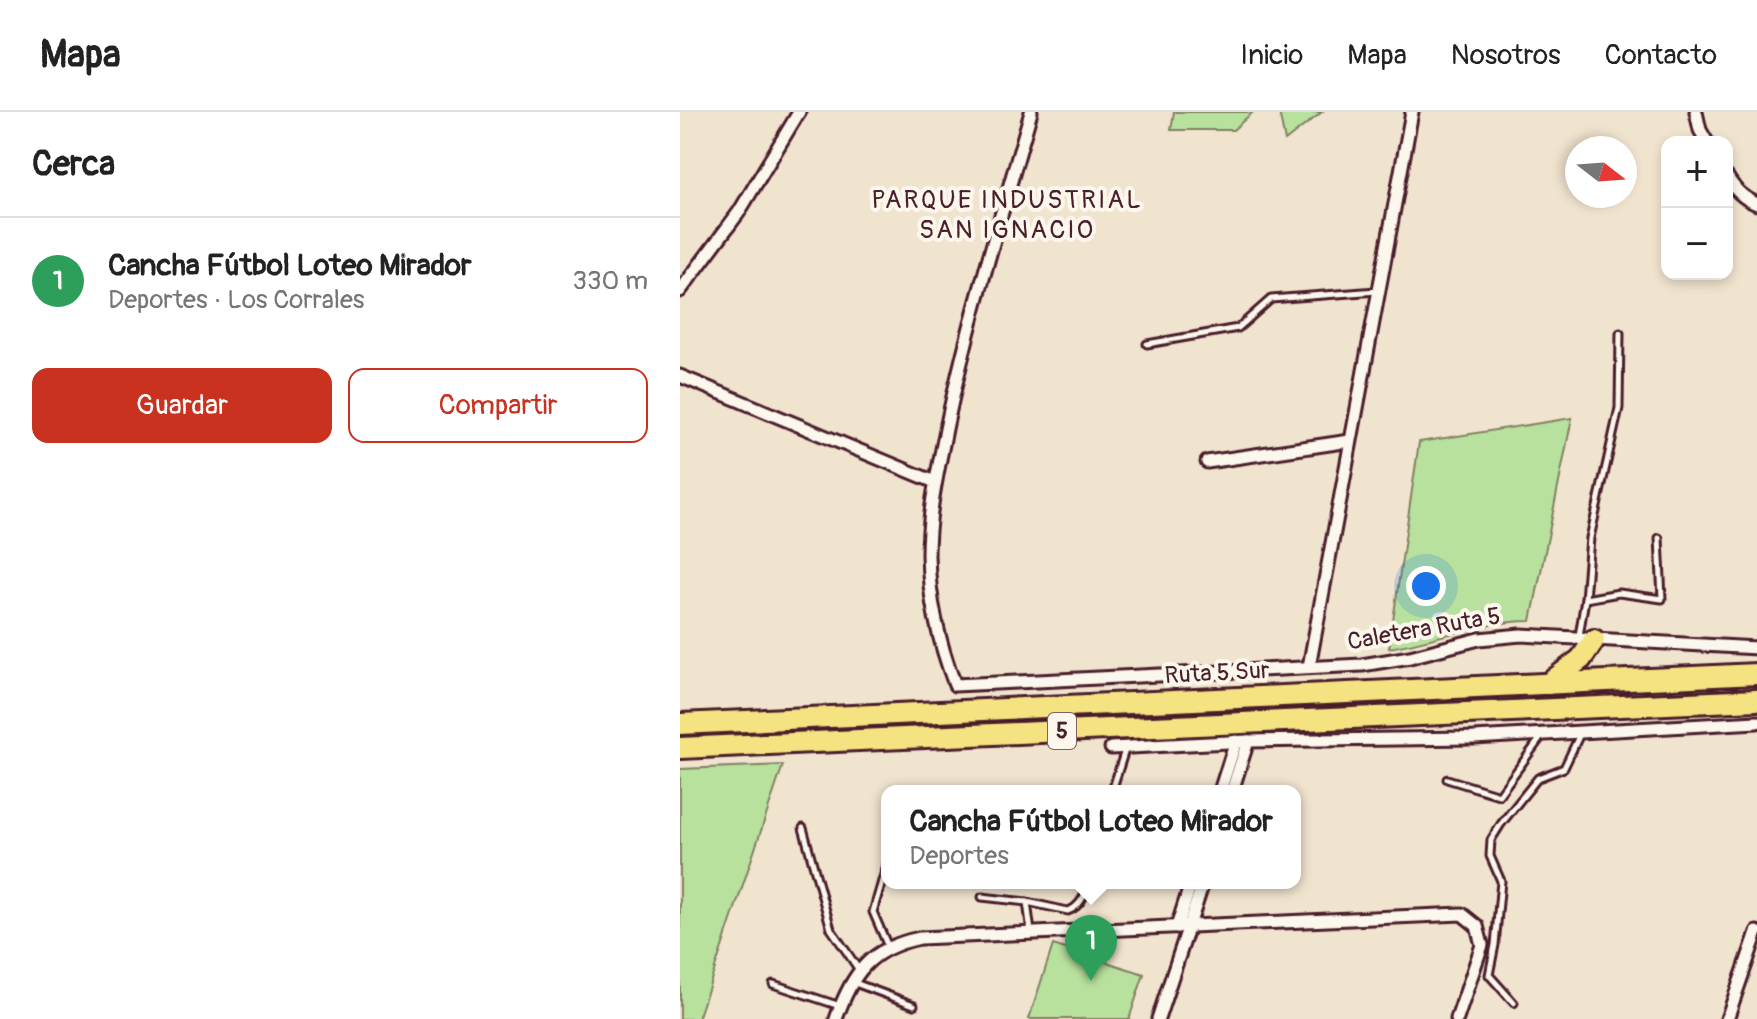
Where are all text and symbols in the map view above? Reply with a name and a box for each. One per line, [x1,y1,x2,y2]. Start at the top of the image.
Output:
text: Mapa [40,31,121,79]
text: Inicio [1240,38,1303,73]
text: Mapa [1347,38,1407,73]
text: Nosotros [1451,38,1561,73]
text: Contacto [1605,38,1717,73]
north arrow [1565,136,1637,208]
map controls [1661,136,1733,280]
button: + [1661,136,1733,208]
text: Cerca [32,143,115,186]
district label: PARQUE INDUSTRIAL SAN IGNACIO [871,184,1143,246]
button: − [1661,208,1733,280]
text: Cancha Fútbol Loteo Mirador [108,247,472,284]
text: 1 [53,265,63,297]
text: 330 m [572,265,648,297]
text: Deportes · Los Corrales [108,284,364,316]
button: Guardar [32,368,332,443]
button: Compartir [348,368,648,443]
your location [1406,566,1446,606]
street label: Caletera Ruta 5 [1345,601,1503,657]
street label: Ruta 5 Sur [1164,656,1271,690]
road number: 5 [1048,713,1076,749]
popup [881,785,1301,889]
text: Cancha Fútbol Loteo Mirador [909,803,1273,840]
text: Deportes [909,840,1009,872]
pin: 1 [1065,915,1117,981]

